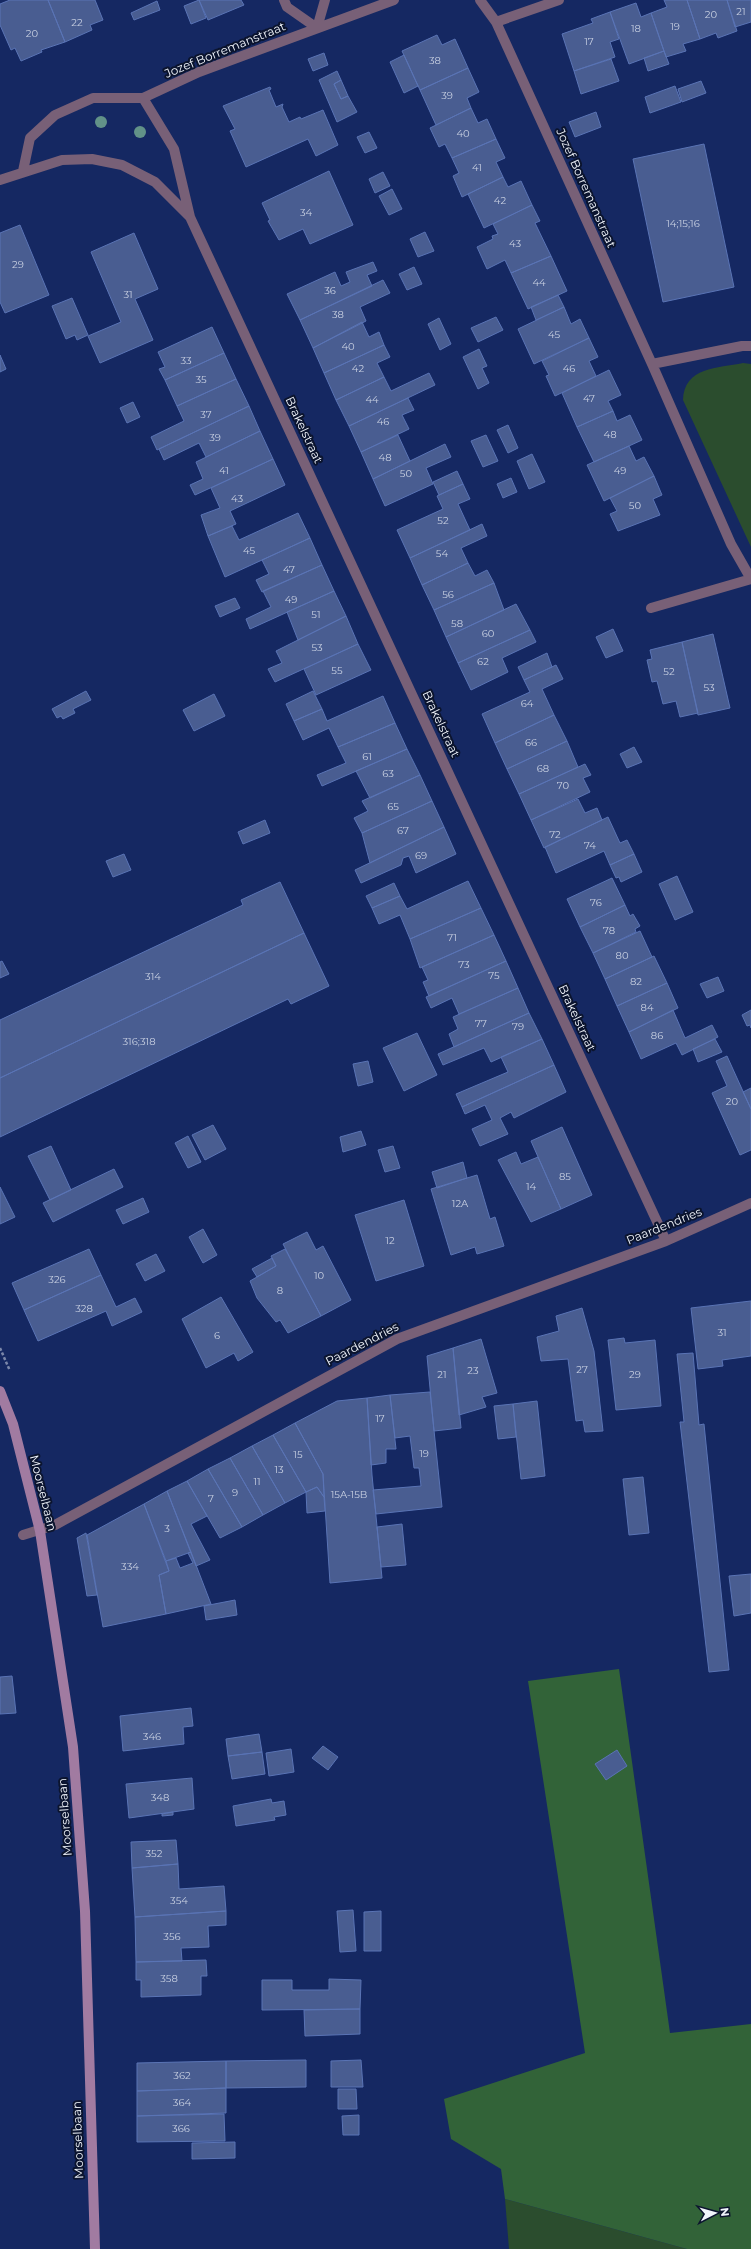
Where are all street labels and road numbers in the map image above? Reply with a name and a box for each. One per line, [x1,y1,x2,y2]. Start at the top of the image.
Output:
street label: Jozef Borremanstraat [161,18,288,81]
street label: Jozef Borremanstraat [553,125,620,250]
street label: Brakelstraat [282,394,327,466]
street label: Brakelstraat [419,688,464,760]
street label: Brakelstraat [555,982,600,1054]
street label: Paardendries [624,1204,704,1247]
street label: Paardendries [323,1319,401,1368]
street label: Moorselbaan [27,1453,60,1533]
street label: Moorselbaan [54,1778,75,1856]
street label: Moorselbaan [69,2101,86,2179]

